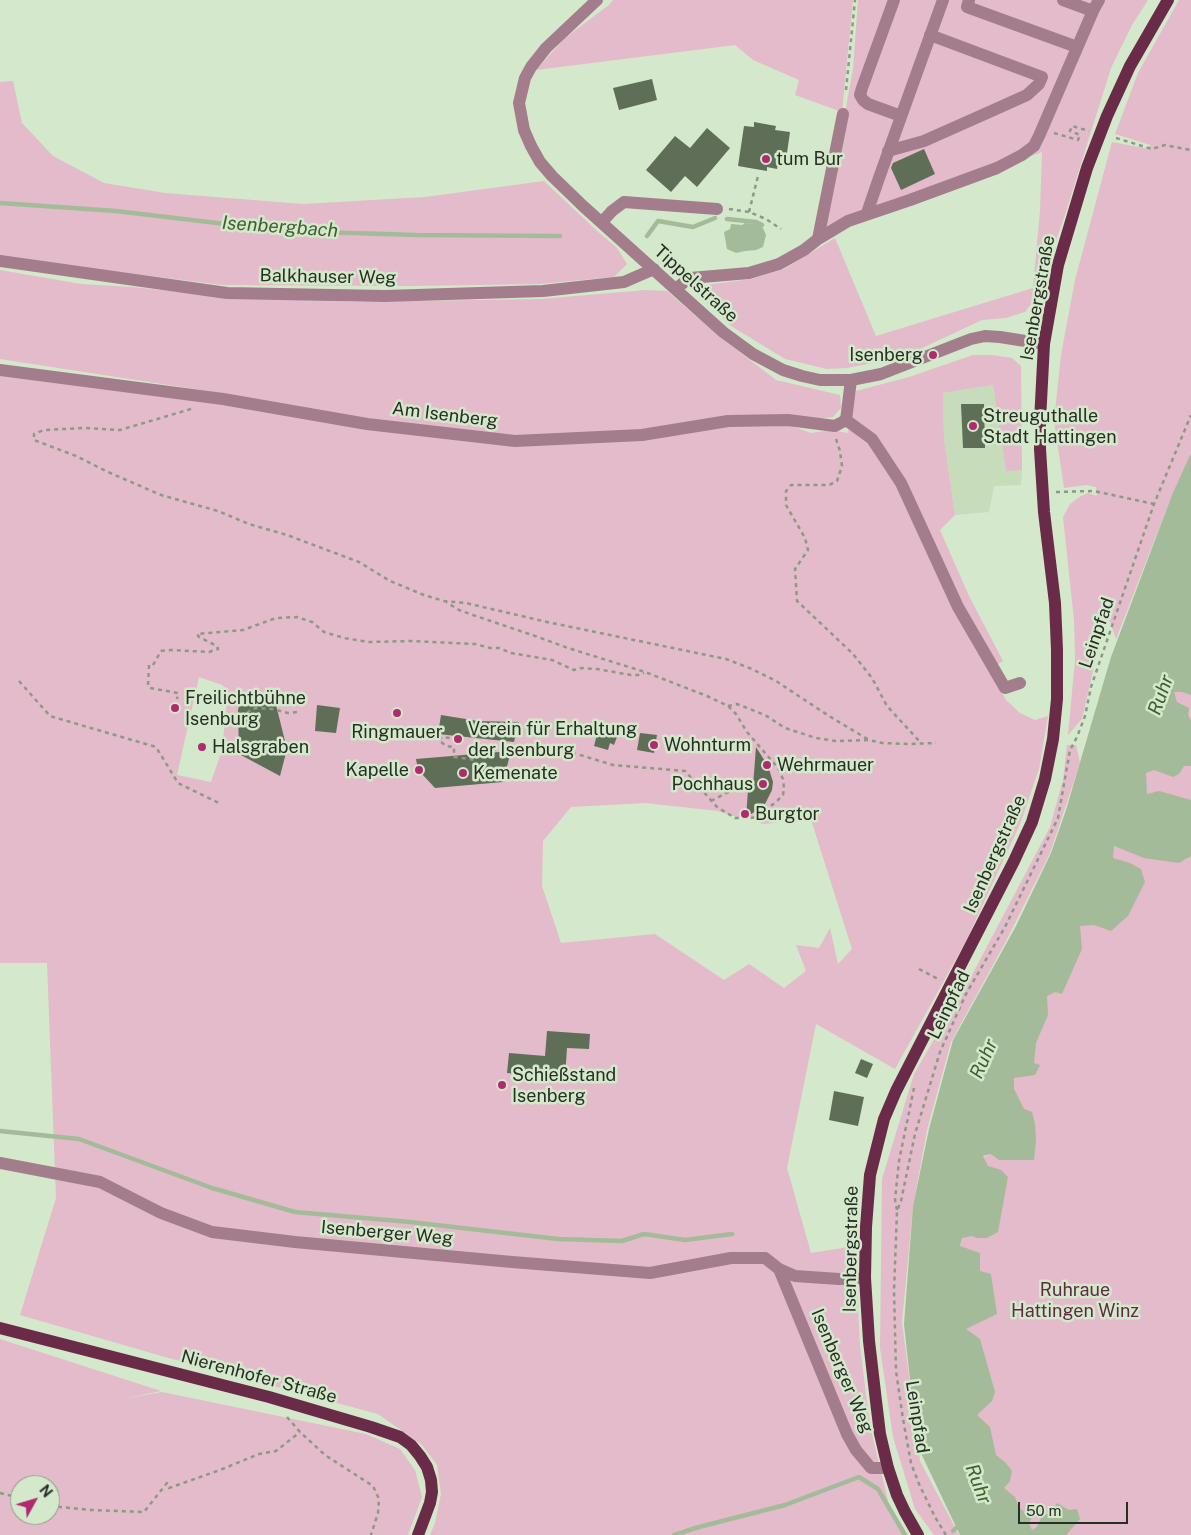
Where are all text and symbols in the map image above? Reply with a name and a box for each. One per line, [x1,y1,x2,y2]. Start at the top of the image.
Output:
place label: tum Bur [776,148,843,170]
marker: tum Bur [760,153,772,165]
water label: Isenbergbach [221,212,339,242]
street label: Isenbergstraße [1016,234,1060,362]
street label: Tippelstraße [650,241,742,327]
street label: Balkhauser Weg [259,265,397,289]
place label: Isenberg [849,344,923,366]
marker: Isenberg [927,349,939,361]
street label: Am Isenberg [391,398,499,432]
place label: Streuguthalle Stadt Hattingen [983,405,1117,448]
marker: Streuguthalle Stadt Hattingen [967,420,979,432]
street label: Leinpfad [1075,595,1119,671]
water label: Ruhr [1143,672,1179,718]
place label: Freilichtbühne Isenburg [185,687,306,730]
marker: Freilichtbühne Isenburg [169,702,181,714]
marker: Ringmauer [391,707,403,719]
place label: Verein für Erhaltung der Isenburg [468,718,637,761]
place label: Ringmauer [351,721,443,743]
marker: Verein für Erhaltung der Isenburg [452,733,464,745]
place label: Wohnturm [664,734,751,756]
place label: Halsgraben [212,736,309,758]
marker: Wohnturm [648,739,660,751]
marker: Halsgraben [196,741,208,753]
place label: Wehrmauer [777,754,874,776]
place label: Kapelle [346,759,409,781]
marker: Wehrmauer [761,759,773,771]
place label: Kemenate [473,762,558,784]
marker: Kapelle [413,764,425,776]
marker: Kemenate [457,767,469,779]
place label: Pochhaus [672,773,753,795]
marker: Pochhaus [757,778,769,790]
street label: Isenbergstraße [959,792,1031,916]
place label: Burgtor [755,803,820,825]
marker: Burgtor [739,808,751,820]
street label: Leinpfad [923,967,975,1043]
water label: Ruhr [965,1036,1003,1082]
place label: Schießstand Isenberg [512,1064,616,1106]
marker: Schießstand Isenberg [496,1079,508,1091]
street label: Isenbergstraße [839,1185,863,1313]
street label: Isenberger Weg [320,1216,454,1250]
park label: Ruhraue Hattingen Winz [1011,1279,1139,1322]
street label: Isenberger Weg [806,1306,878,1436]
street label: Nierenhofer Straße [179,1346,339,1408]
street label: Leinpfad [901,1379,933,1455]
water label: Ruhr [960,1461,996,1507]
north arrow [10,1475,60,1525]
text: N [36,1482,56,1500]
scale bar [1021,1492,1131,1524]
text: 50 m [1026,1502,1061,1519]

